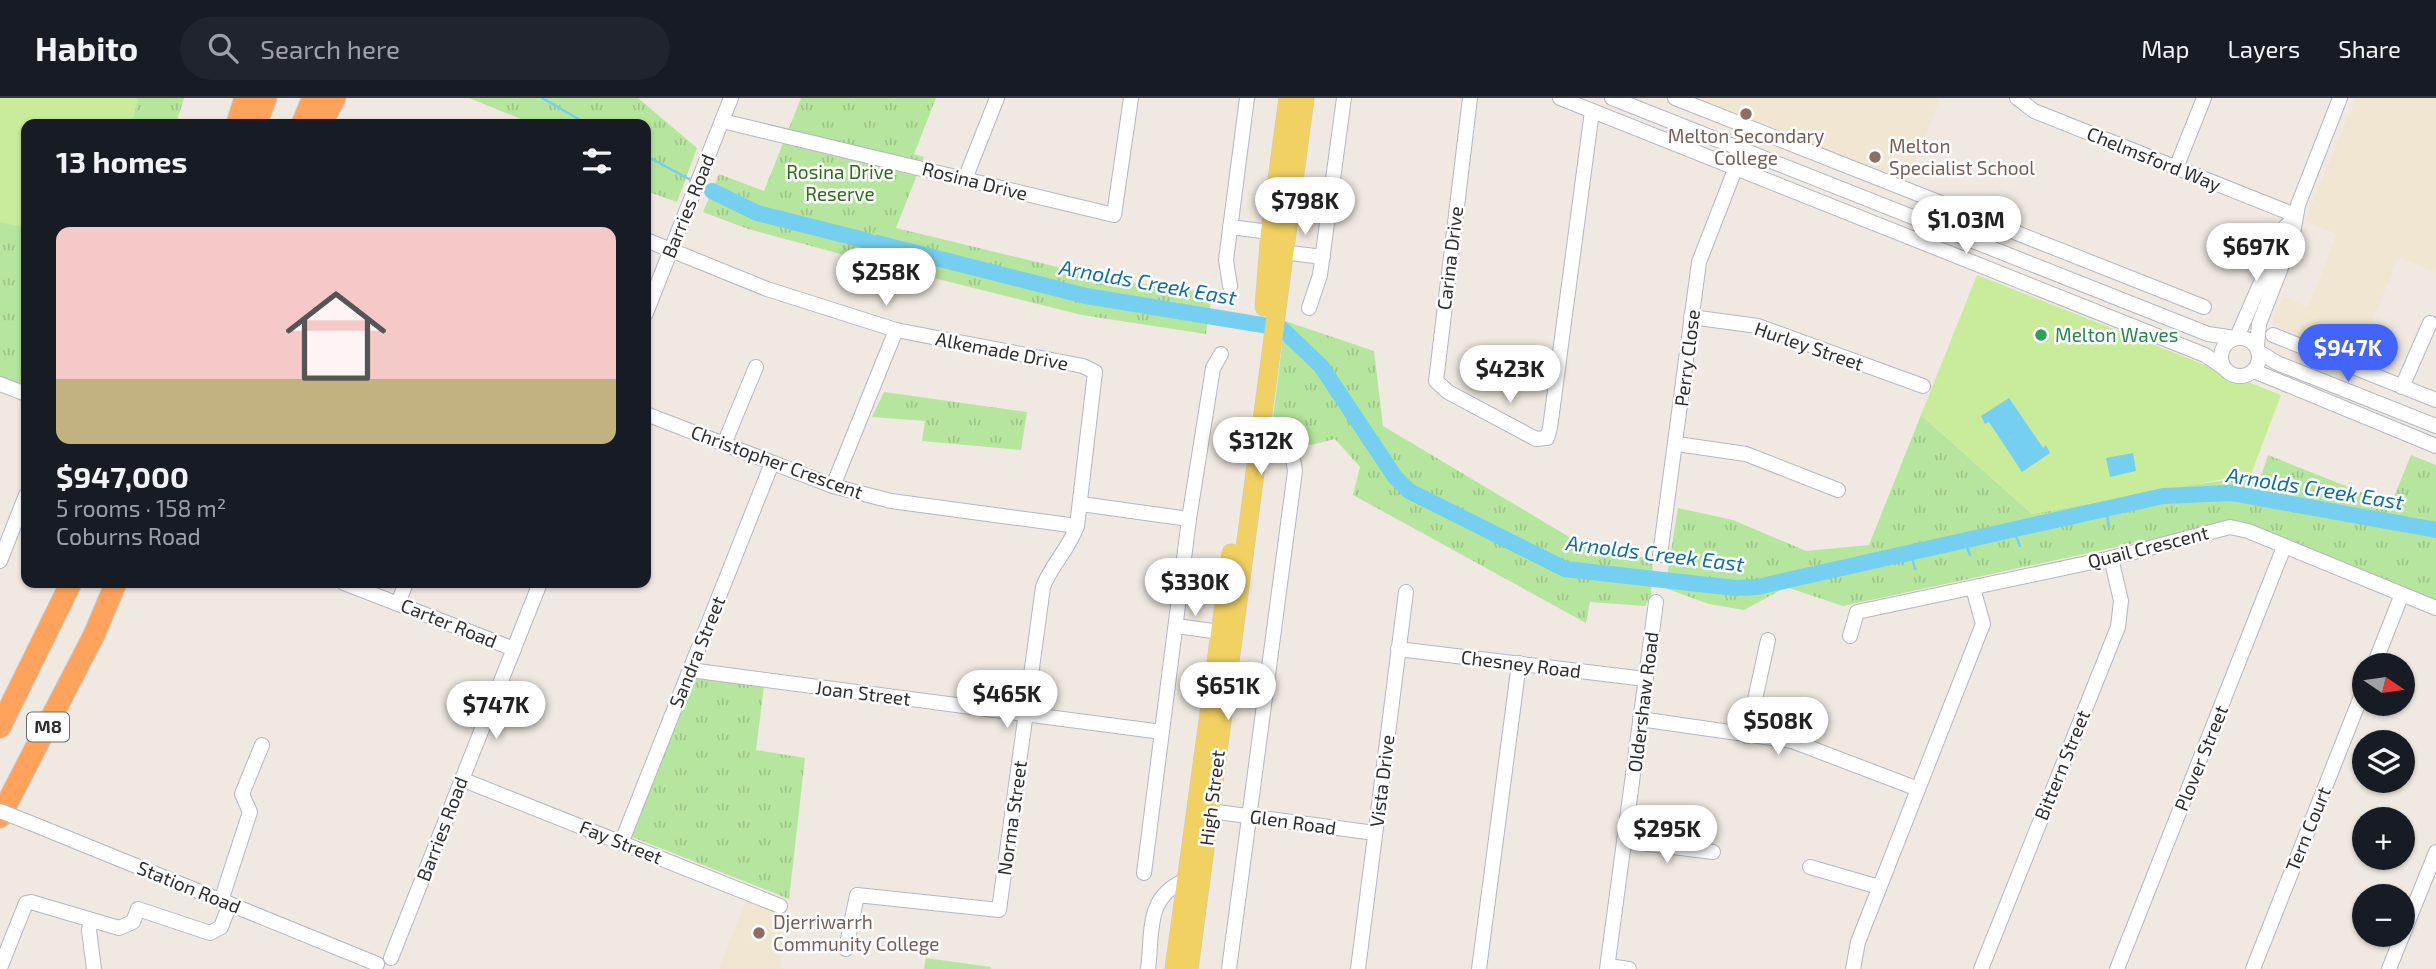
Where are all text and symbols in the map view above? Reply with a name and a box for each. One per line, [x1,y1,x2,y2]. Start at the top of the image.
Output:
search box [180,17,670,80]
text: Habito [35,28,138,68]
icon: search [204,29,242,67]
text: Search here [260,33,400,64]
text: Map [2141,34,2189,63]
text: Layers [2227,34,2300,63]
text: Share [2338,34,2401,63]
marker: Melton Secondary College [1738,106,1754,122]
street label: Chelmsford Way [2084,121,2225,196]
place label: Melton Secondary College [1668,124,1824,169]
place label: Melton Specialist School [1889,134,2035,179]
icon: filters [578,142,616,180]
text: 13 homes [56,143,187,179]
marker: Melton Specialist School [1867,149,1883,165]
street label: Barries Road [656,151,719,261]
street label: Rosina Drive [920,156,1030,205]
park label: Rosina Drive Reserve [786,160,894,205]
pin: $798K [1256,178,1354,237]
text: $798K [1271,186,1339,214]
pin: $1.03M [1909,197,2023,256]
street label: Carina Drive [1432,205,1467,311]
text: $1.03M [1927,205,2005,233]
pin: $697K [2207,223,2305,283]
text: $697K [2222,232,2290,260]
pin: $258K [837,248,935,308]
water label: Arnolds Creek East [1057,253,1239,309]
text: $258K [852,257,920,285]
icon: home [273,273,399,399]
street label: Perry Close [1669,308,1704,408]
street label: Hurley Street [1752,316,1867,375]
place label: Melton Waves [2055,323,2178,346]
pin: $947K [2299,324,2397,384]
street label: Alkemade Drive [934,326,1070,375]
marker: Melton Waves [2033,327,2049,343]
text: $947K [2314,333,2382,361]
pin: $423K [1461,345,1559,405]
text: $423K [1476,354,1544,382]
pin: $312K [1212,418,1310,477]
street label: Christopher Crescent [688,420,866,503]
text: $312K [1229,426,1293,454]
text: $947,000 [56,458,189,494]
water label: Arnolds Creek East [2224,461,2406,514]
text: 5 rooms · 158 m² [56,494,226,522]
street label: Quail Crescent [2085,520,2211,573]
text: Coburns Road [56,522,201,550]
water label: Arnolds Creek East [1564,529,1746,576]
pin: $330K [1146,559,1244,618]
text: $330K [1161,567,1229,595]
street label: Carter Road [398,593,501,652]
street label: Sandra Street [664,593,729,711]
street label: Oldershaw Road [1622,630,1663,774]
street label: Chesney Road [1460,645,1582,682]
north arrow [2352,653,2415,716]
map controls [2352,653,2415,947]
pin: $651K [1179,662,1277,722]
pin: $465K [958,670,1056,730]
text: $651K [1196,671,1260,699]
street label: Joan Street [814,675,912,710]
text: $465K [973,679,1041,707]
pin: $747K [447,682,545,741]
text: $747K [463,690,529,718]
pin: $508K [1729,698,1827,757]
street label: Plover Street [2169,702,2232,814]
text: $508K [1743,706,1813,734]
street label: Bittern Street [2029,706,2094,823]
road number: M8 [27,712,69,742]
button: layers [2352,730,2415,793]
street label: Vista Drive [1364,733,1399,828]
street label: High Street [1194,749,1229,847]
street label: Norma Street [992,759,1031,877]
street label: Barries Road [411,773,472,884]
street label: Tern Court [2280,783,2335,875]
street label: Glen Road [1248,804,1338,839]
pin: $295K [1618,806,1716,865]
button: + [2352,807,2415,870]
text: $295K [1633,814,1701,842]
street label: Fay Street [577,815,666,868]
street label: Station Road [134,855,244,918]
button: − [2352,884,2415,947]
place label: Djerriwarrh Community College [773,910,939,955]
marker: Djerriwarrh Community College [751,925,767,941]

